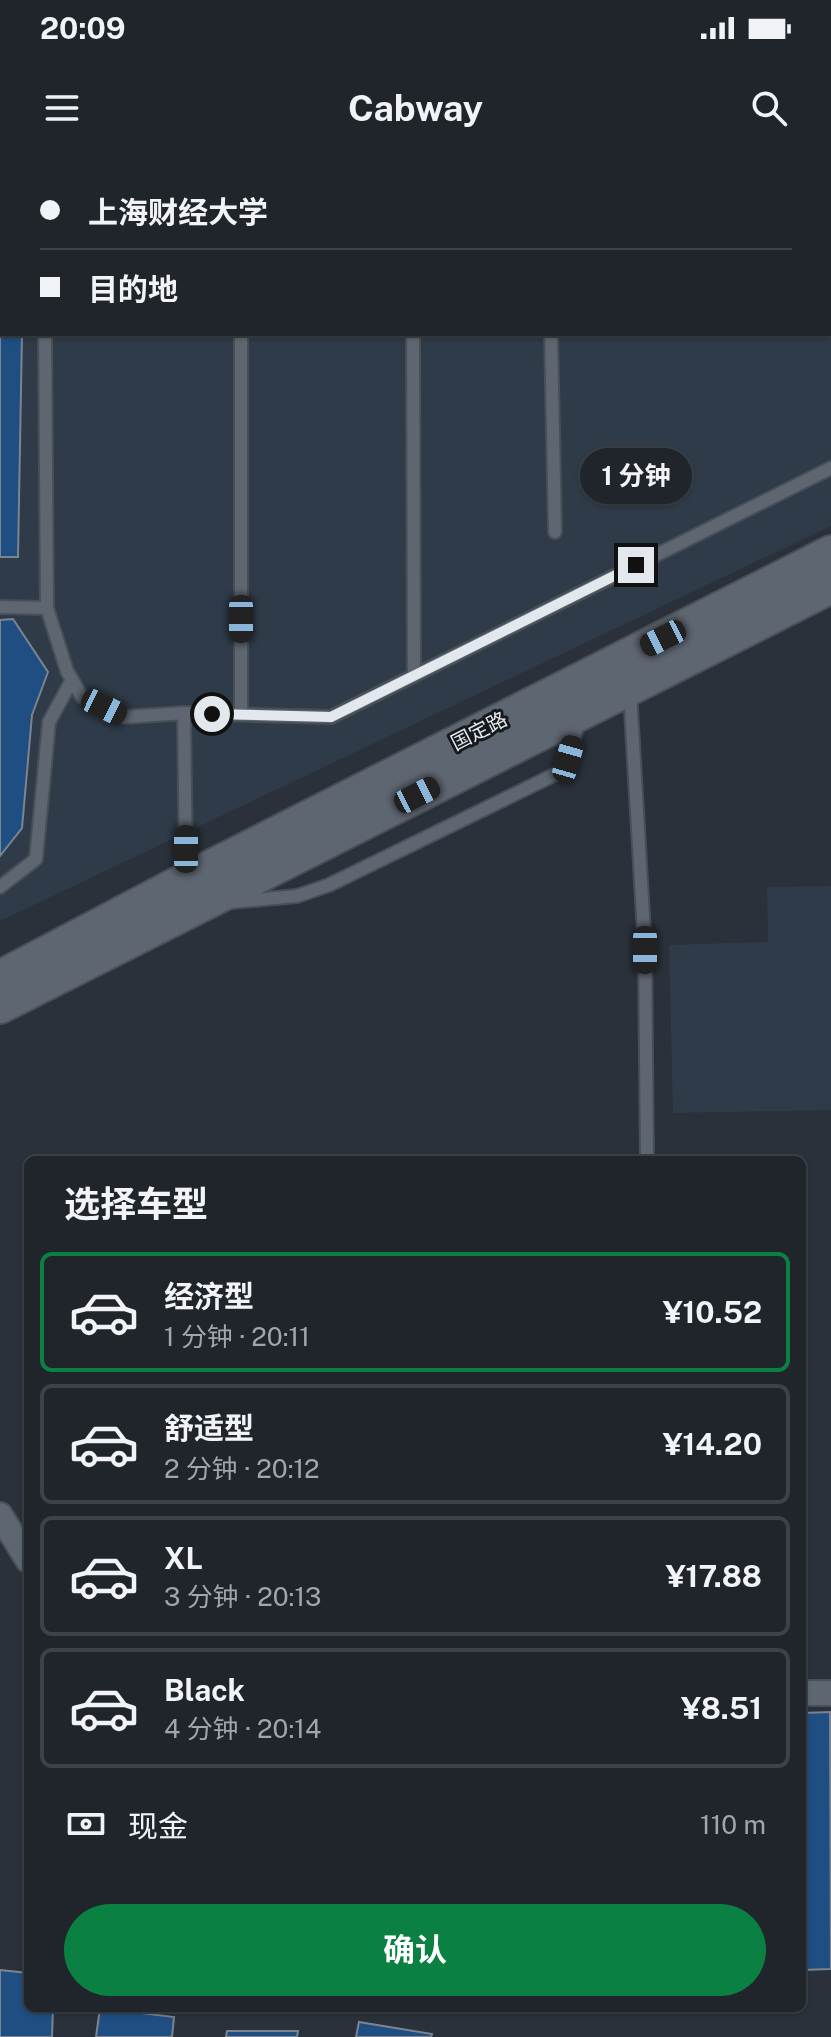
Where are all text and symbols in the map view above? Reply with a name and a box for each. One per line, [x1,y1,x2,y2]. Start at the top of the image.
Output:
text: 20:09 [40,10,125,46]
icon: menu [40,86,84,130]
icon: search [747,86,791,130]
text: Cabway [348,87,483,129]
text: 上海财经大学 [88,194,268,230]
text: 目的地 [88,271,178,307]
callout: 1 分钟 [580,449,692,505]
text: 1 分钟 [602,460,671,491]
route end [618,547,654,583]
car [229,595,253,643]
car [636,616,690,660]
car [77,686,131,728]
route start [194,696,230,732]
street label: 国定路 [447,707,511,755]
car [550,733,586,785]
car [390,773,444,817]
car [174,825,198,873]
car [633,926,657,974]
text: 选择车型 [64,1183,208,1225]
icon: car [68,1276,140,1348]
text: 经济型 [164,1278,254,1314]
text: ¥10.52 [663,1294,762,1330]
text: 1 分钟 · 20:11 [164,1321,310,1352]
icon: car [68,1408,140,1480]
text: 舒适型 [164,1410,254,1446]
text: ¥14.20 [663,1426,762,1462]
text: 2 分钟 · 20:12 [164,1453,320,1484]
icon: car [68,1540,140,1612]
text: XL [164,1540,203,1576]
text: ¥17.88 [666,1558,762,1594]
text: 3 分钟 · 20:13 [164,1581,321,1612]
icon: car [68,1672,140,1744]
text: Black [164,1672,245,1708]
text: ¥8.51 [681,1690,762,1726]
text: 4 分钟 · 20:14 [164,1713,321,1744]
icon: cash [64,1802,108,1846]
text: 现金 [128,1808,188,1844]
text: 110 m [700,1809,766,1840]
button: 确认 [64,1904,766,1996]

